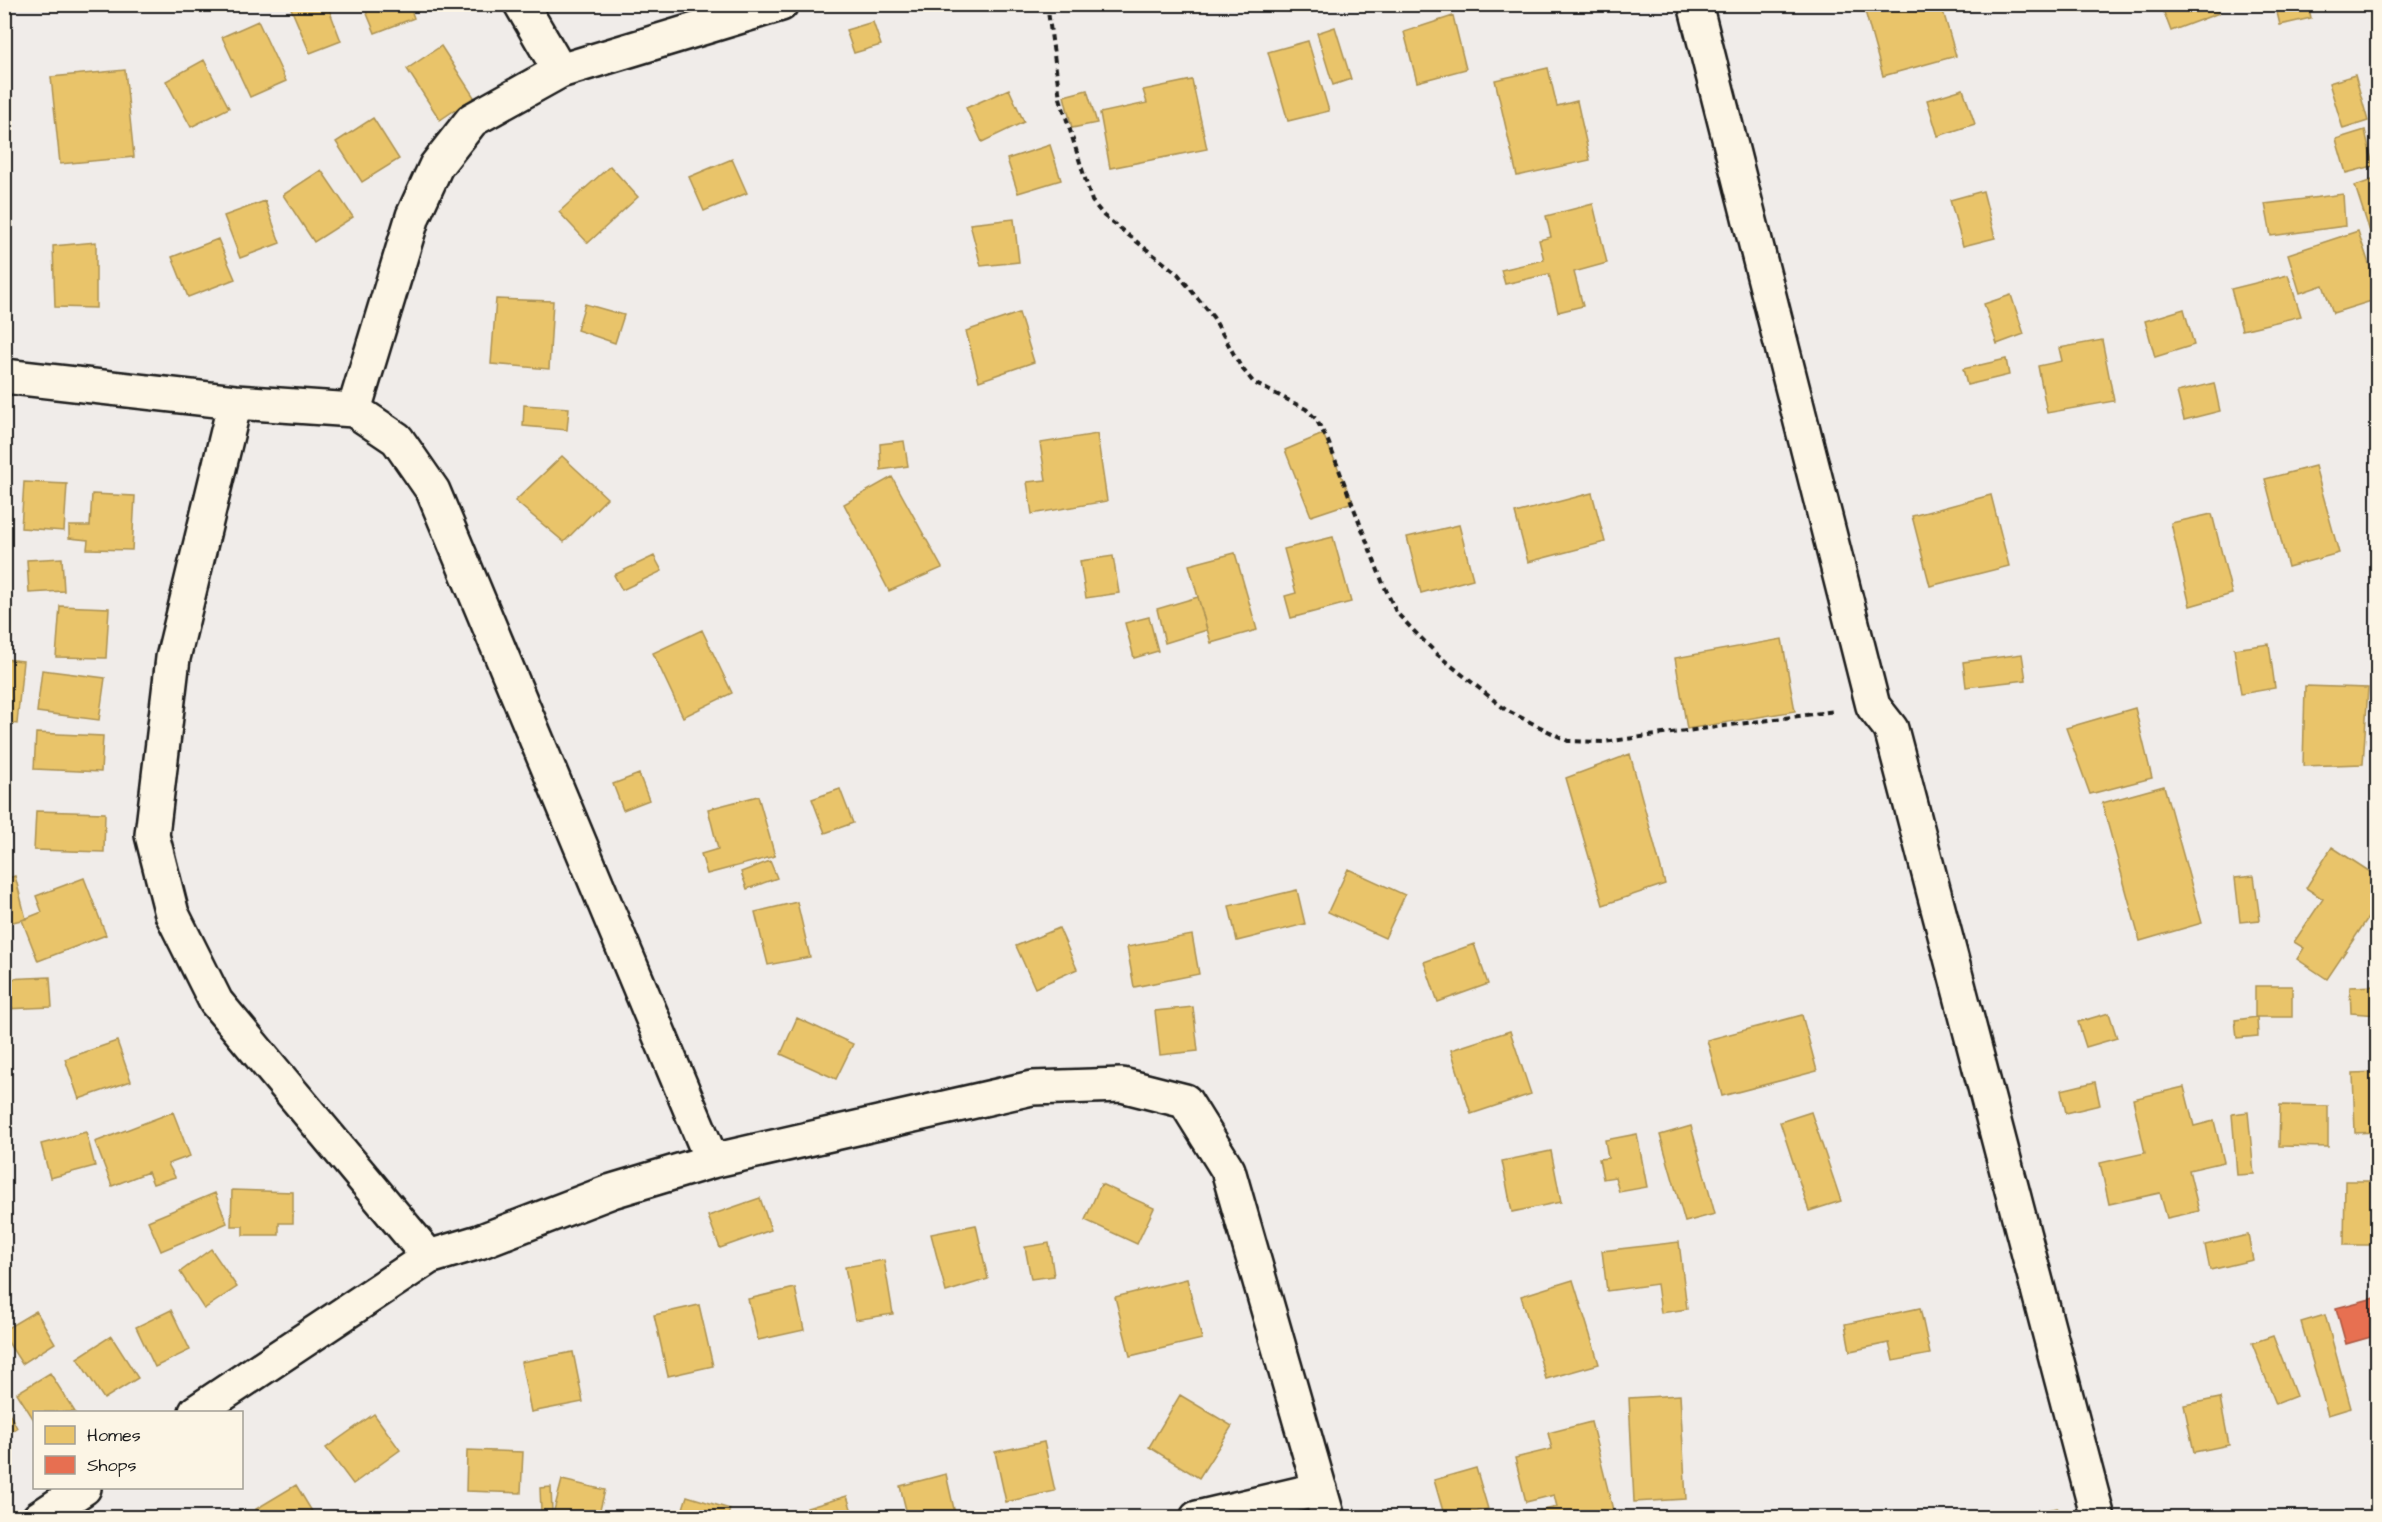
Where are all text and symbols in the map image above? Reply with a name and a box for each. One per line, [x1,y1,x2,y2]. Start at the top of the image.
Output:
legend [33,1411,243,1489]
text: Homes [87,1423,141,1448]
text: Shops [87,1453,137,1478]

